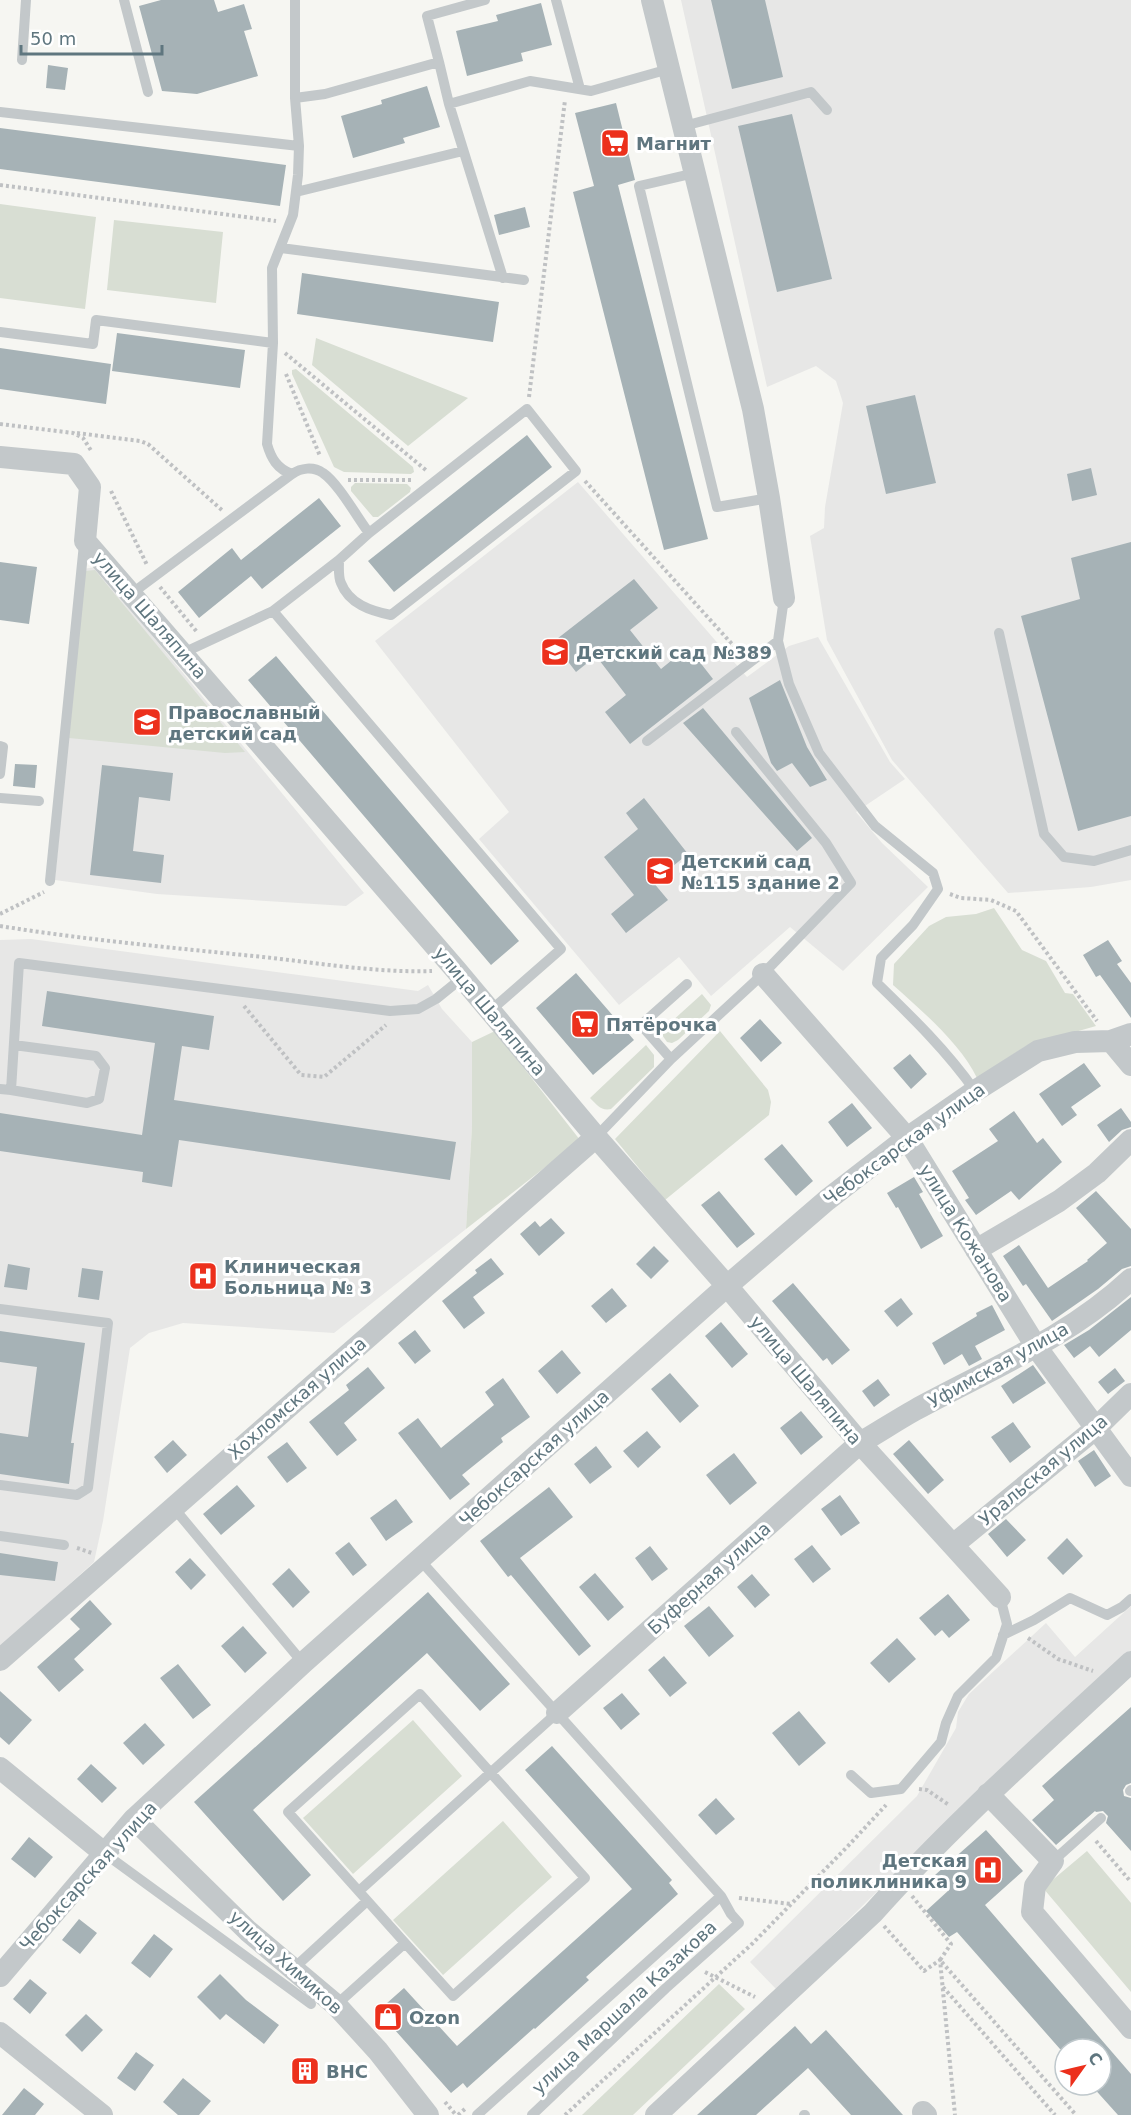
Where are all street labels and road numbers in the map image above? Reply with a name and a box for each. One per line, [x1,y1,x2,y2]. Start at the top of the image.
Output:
street label: улица Шаляпина [89,547,211,683]
street label: улица Шаляпина [430,942,550,1080]
street label: Чебоксарская улица [819,1078,989,1210]
street label: улица Кожанова [915,1160,1017,1306]
street label: улица Шаляпина [746,1311,866,1449]
street label: Уфимская улица [924,1318,1072,1412]
street label: Хохломская улица [224,1332,370,1464]
street label: Чебоксарская улица [455,1385,613,1531]
street label: Уральская улица [975,1410,1111,1530]
street label: Буферная улица [643,1518,775,1638]
street label: Чебоксарская улица [15,1797,161,1955]
street label: улица Химиков [225,1906,347,2018]
street label: улица Маршала Казакова [527,1916,721,2098]

